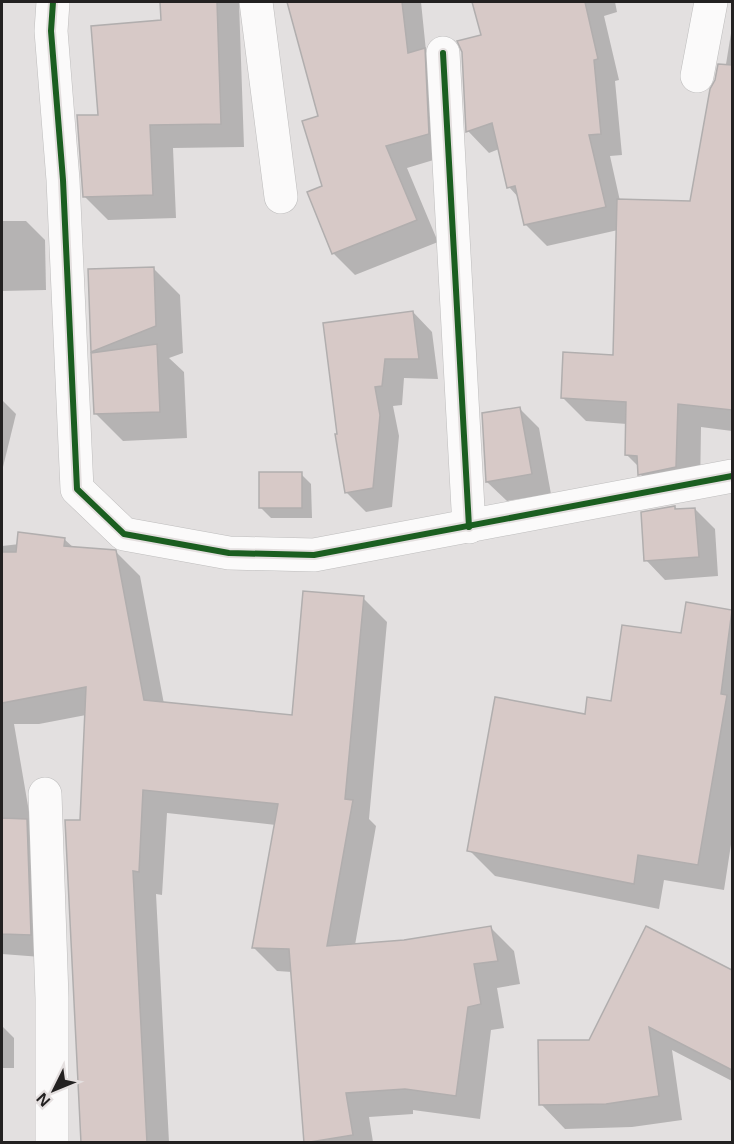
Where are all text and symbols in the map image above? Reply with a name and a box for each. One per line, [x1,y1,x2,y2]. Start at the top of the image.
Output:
north arrow [24,1060,84,1120]
text: N [33,1090,54,1110]

